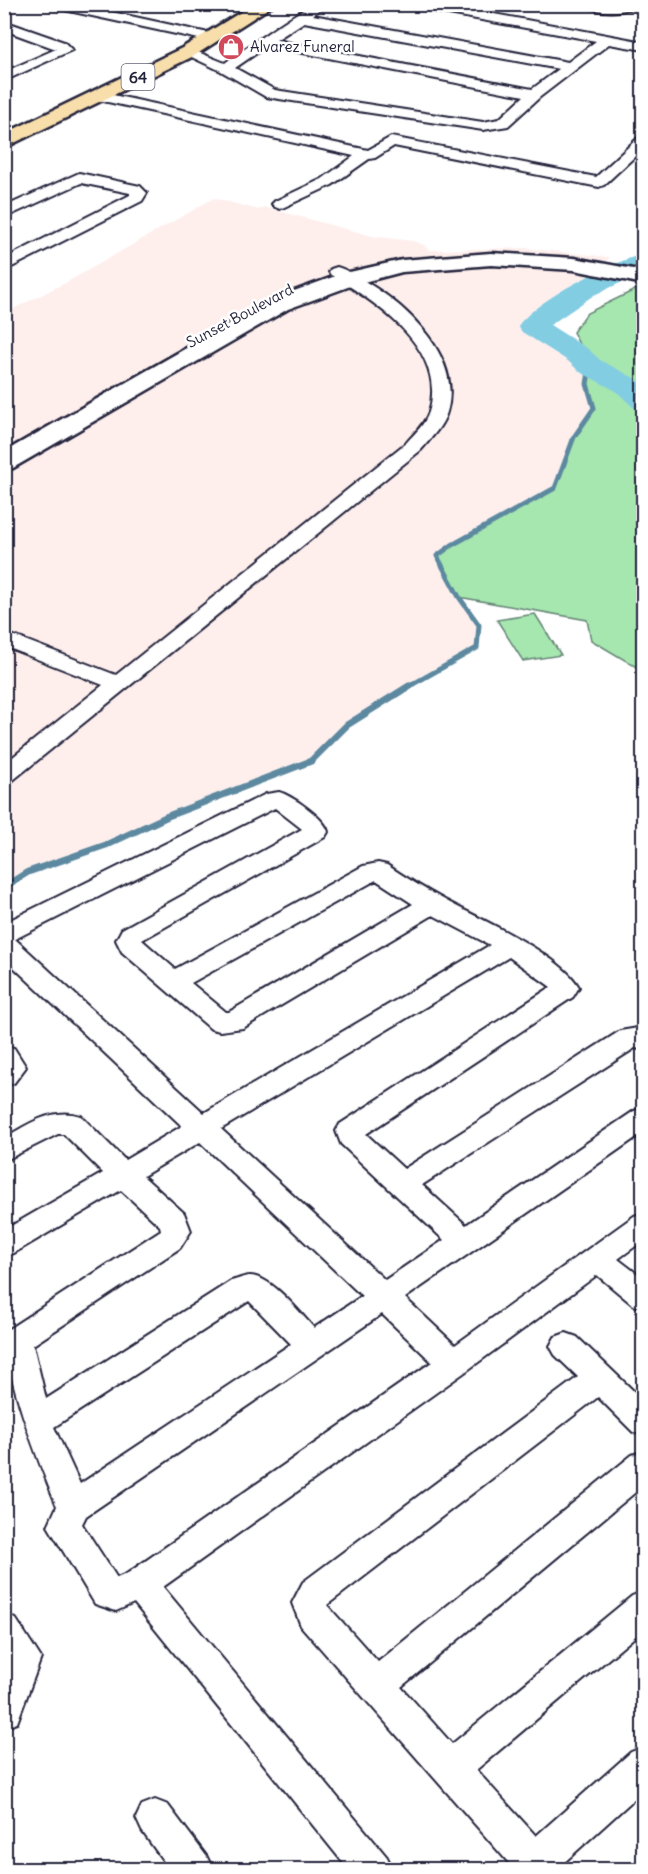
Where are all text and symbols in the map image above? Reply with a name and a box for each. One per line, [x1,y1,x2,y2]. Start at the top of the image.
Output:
shop icon: Alvarez Funeral [216,32,246,62]
place label: Alvarez Funeral [250,37,355,56]
road number: 64 [122,64,154,90]
street label: Sunset Boulevard [183,279,297,352]

